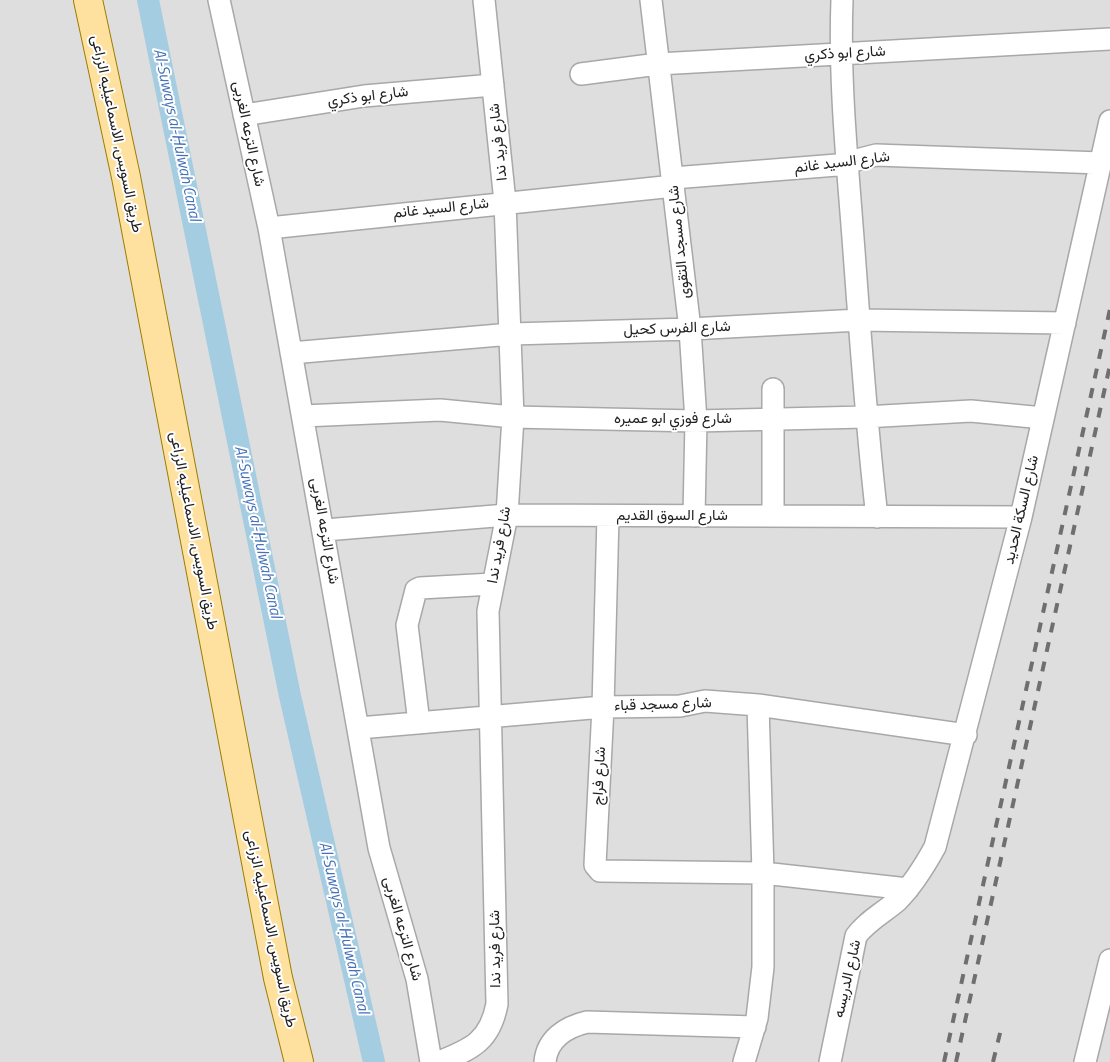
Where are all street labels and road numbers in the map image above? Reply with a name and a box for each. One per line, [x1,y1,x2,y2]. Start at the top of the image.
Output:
street label: طريق السويس, الاسماعيليه الزراعى [86,34,146,234]
street label: شارع ابو ذكري [804,43,886,65]
street label: شارع الترعه الغربى [228,80,268,188]
street label: شارع ابو ذكري [327,83,409,111]
street label: شارع فريد ندا [486,102,512,182]
street label: شارع السيد غانم [793,148,891,178]
street label: شارع مسجد التقوى [665,184,695,300]
street label: شارع السيد غانم [392,195,490,223]
street label: شارع الفرس كحيل [623,318,731,340]
street label: شارع فوزي ابو عميره [614,410,732,428]
street label: طريق السويس, الاسماعيليه الزراعى [165,430,221,632]
street label: شارع السكة الحديد [1001,454,1043,566]
street label: شارع الترعه الغربى [306,476,342,586]
street label: شارع فريد ندا [484,505,516,585]
street label: شارع السوق القديم [616,507,728,525]
street label: شارع مسجد قباء [614,694,712,716]
street label: شارع فراج [589,746,611,806]
street label: طريق السويس, الاسماعيليه الزراعى [240,829,300,1029]
street label: شارع الترعه الغربى [379,875,425,983]
street label: شارع فريد ندا [486,910,506,988]
street label: شارع الدريسه [830,938,866,1020]

